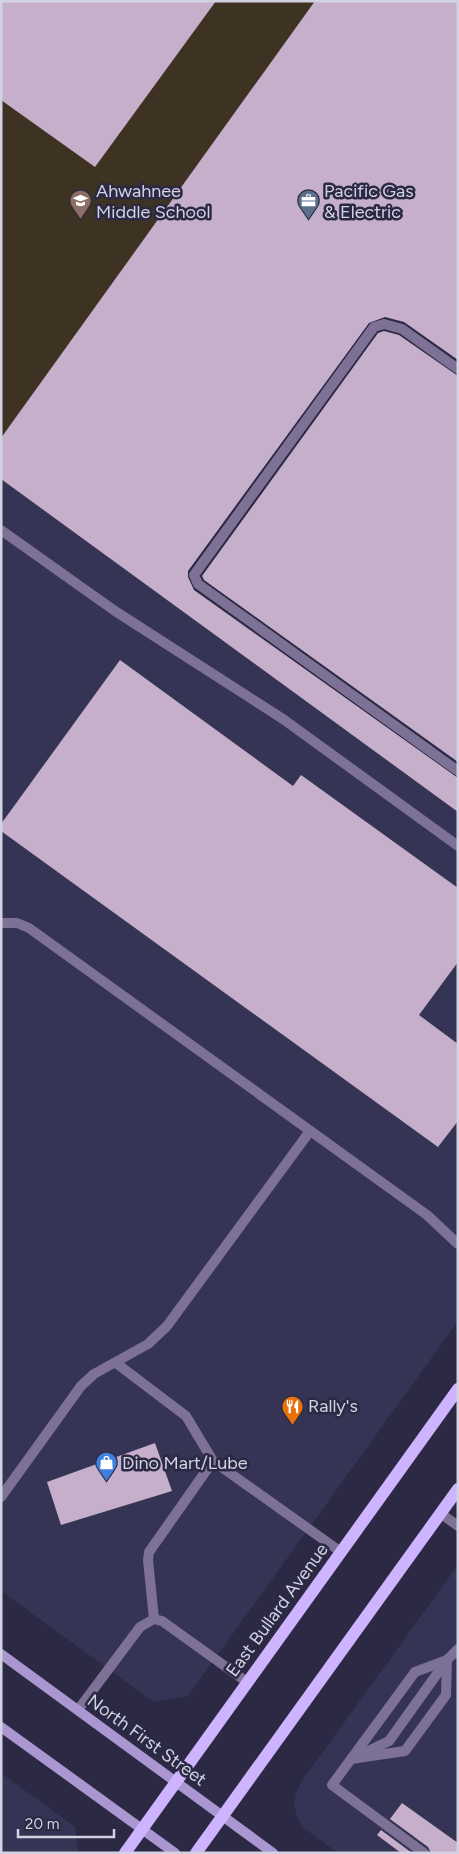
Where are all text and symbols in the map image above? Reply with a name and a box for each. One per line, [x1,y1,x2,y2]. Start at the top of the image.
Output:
place label: Ahwahnee Middle School [96,180,210,223]
place label: Pacific Gas & Electric [324,180,414,223]
school or university icon: Ahwahnee Middle School [68,189,92,220]
office icon: Pacific Gas & Electric [296,189,320,220]
restaurant icon: Rally's [280,1394,304,1425]
place label: Rally's [308,1395,358,1417]
shop icon: Dino Mart/Lube [94,1451,118,1482]
place label: Dino Mart/Lube [122,1452,248,1474]
street label: East Bullard Avenue [221,1539,333,1681]
street label: North First Street [83,1689,211,1791]
scale bar [18,1806,114,1838]
text: 20 m [25,1815,59,1833]

